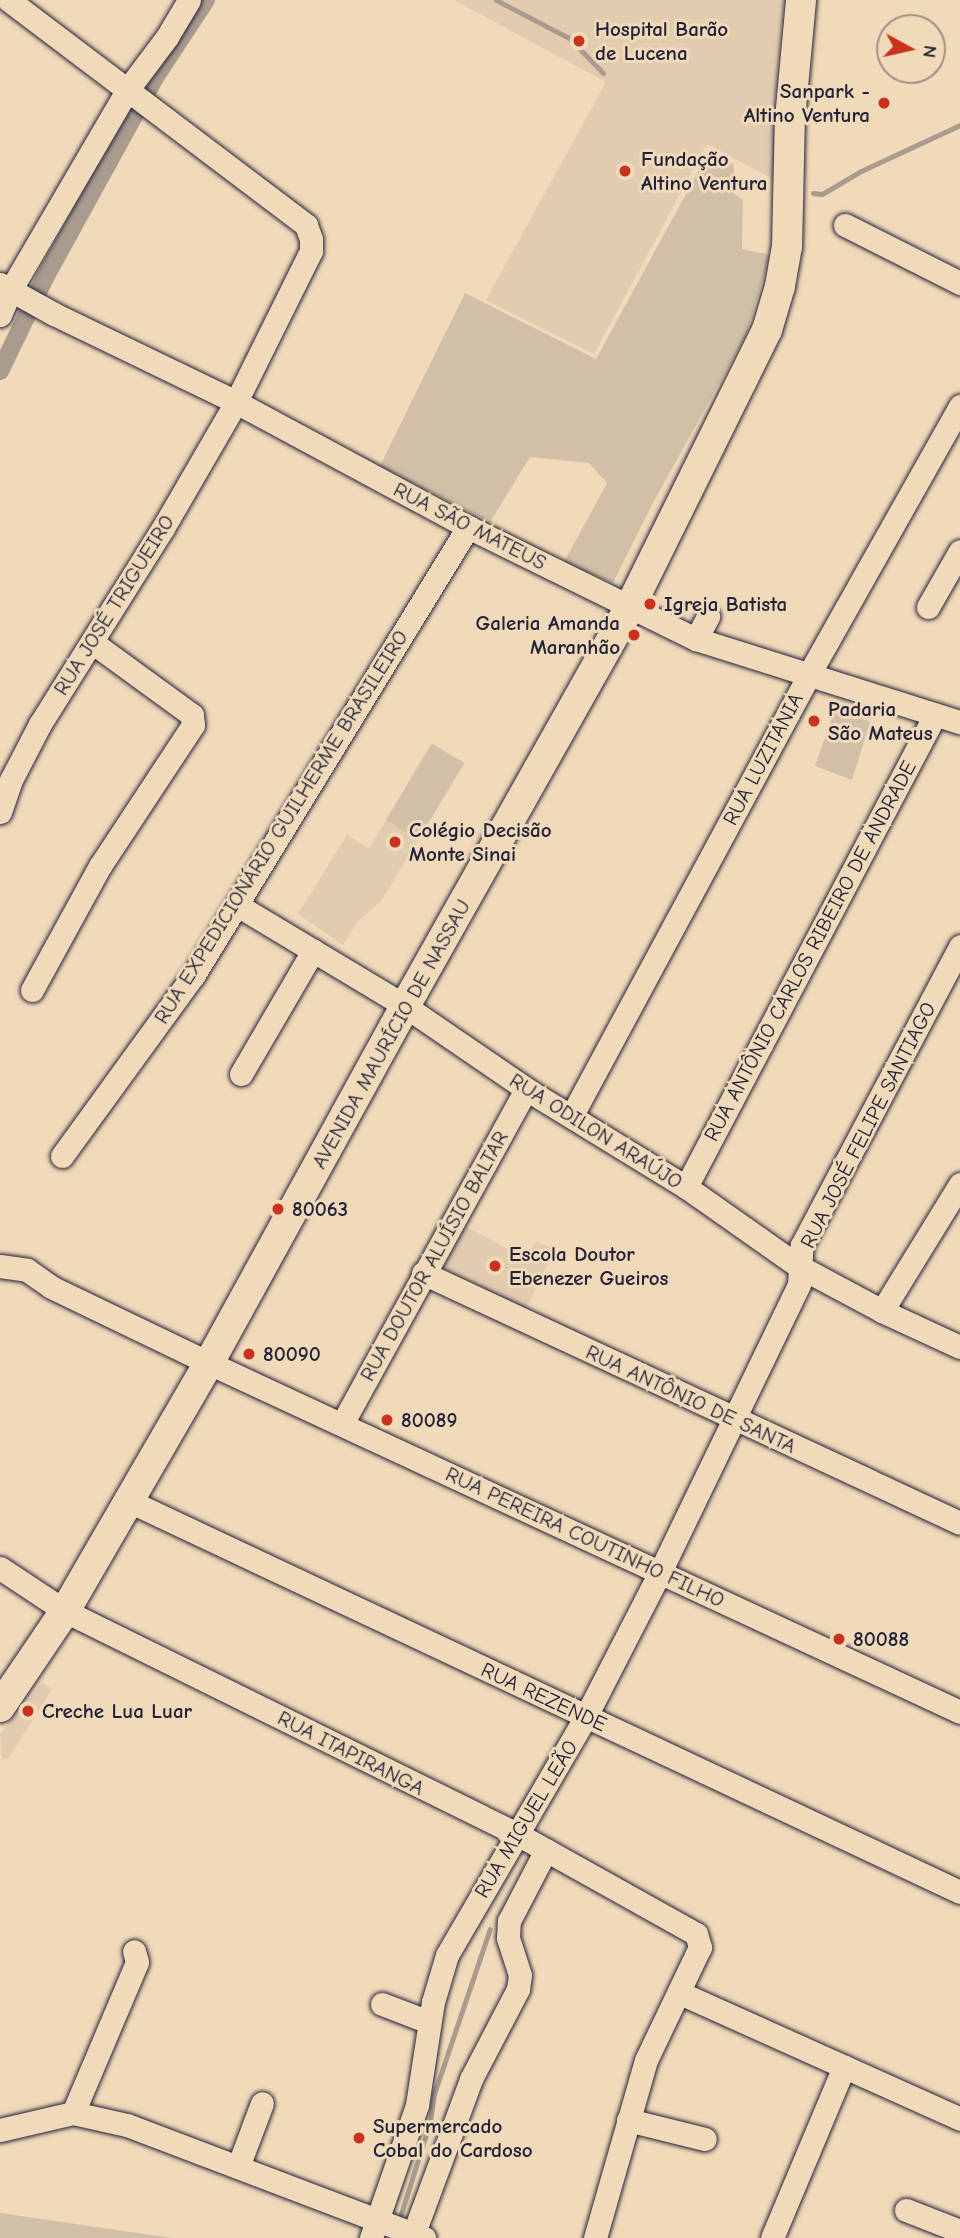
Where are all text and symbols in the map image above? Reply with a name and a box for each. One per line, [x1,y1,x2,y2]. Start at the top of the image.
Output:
north arrow [876,14,946,84]
place label: Hospital Barão de Lucena [595,16,728,66]
marker: Hospital Barão de Lucena [569,31,589,51]
text: N [918,44,942,59]
place label: Sanpark - Altino Ventura [744,78,870,128]
marker: Sanpark - Altino Ventura [876,95,892,111]
place label: Fundação Altino Ventura [641,146,767,196]
marker: Fundação Altino Ventura [615,161,635,181]
street label: RUA SÃO MATEUS [389,477,551,575]
street label: RUA JOSÉ TRIGUEIRO [48,510,180,700]
place label: Igreja Batista [664,591,787,617]
marker: Igreja Batista [642,596,658,612]
place label: Galeria Amanda Maranhão [476,610,620,660]
street label: RUA EXPEDICIONÁRIO GUILHERME BRASILEIRO [149,626,413,1028]
marker: Galeria Amanda Maranhão [626,627,642,643]
street label: RUA LUZITANIA [718,688,808,830]
place label: Padaria São Mateus [828,696,933,746]
marker: Padaria São Mateus [806,713,822,729]
street label: RUA ANTÔNIO CARLOS RIBEIRO DE ANDRADE [699,757,921,1145]
place label: Colégio Decisão Monte Sinai [409,817,552,867]
marker: Colégio Decisão Monte Sinai [387,834,403,850]
street label: AVENIDA MAURÍCIO DE NASSAU [306,895,476,1173]
street label: RUA JOSÉ FELIPE SANTIAGO [795,998,941,1252]
street label: RUA ODILON ARAÚJO [505,1068,687,1194]
street label: RUA DOUTOR ALUÍSIO BALTAR [355,1126,513,1386]
place label: 80063 [292,1196,348,1222]
marker: 80063 [270,1201,286,1217]
place label: Escola Doutor Ebenezer Gueiros [509,1241,668,1291]
marker: Escola Doutor Ebenezer Gueiros [487,1258,503,1274]
street label: RUA ANTÔNIO DE SANTA [582,1339,800,1459]
place label: 80090 [263,1341,321,1367]
marker: 80090 [241,1346,257,1362]
place label: 80089 [401,1407,458,1433]
marker: 80089 [379,1412,395,1428]
street label: RUA PEREIRA COUTINHO FILHO [442,1461,728,1613]
place label: 80088 [853,1626,909,1652]
marker: 80088 [831,1631,847,1647]
street label: RUA REZENDE [477,1657,611,1737]
place label: Creche Lua Luar [42,1698,192,1724]
marker: Creche Lua Luar [20,1703,36,1719]
street label: RUA ITAPIRANGA [273,1705,429,1801]
street label: RUA MIGUEL LEÃO [469,1736,583,1902]
place label: Supermercado Cobal do Cardoso [373,2113,533,2163]
marker: Supermercado Cobal do Cardoso [351,2130,367,2146]

